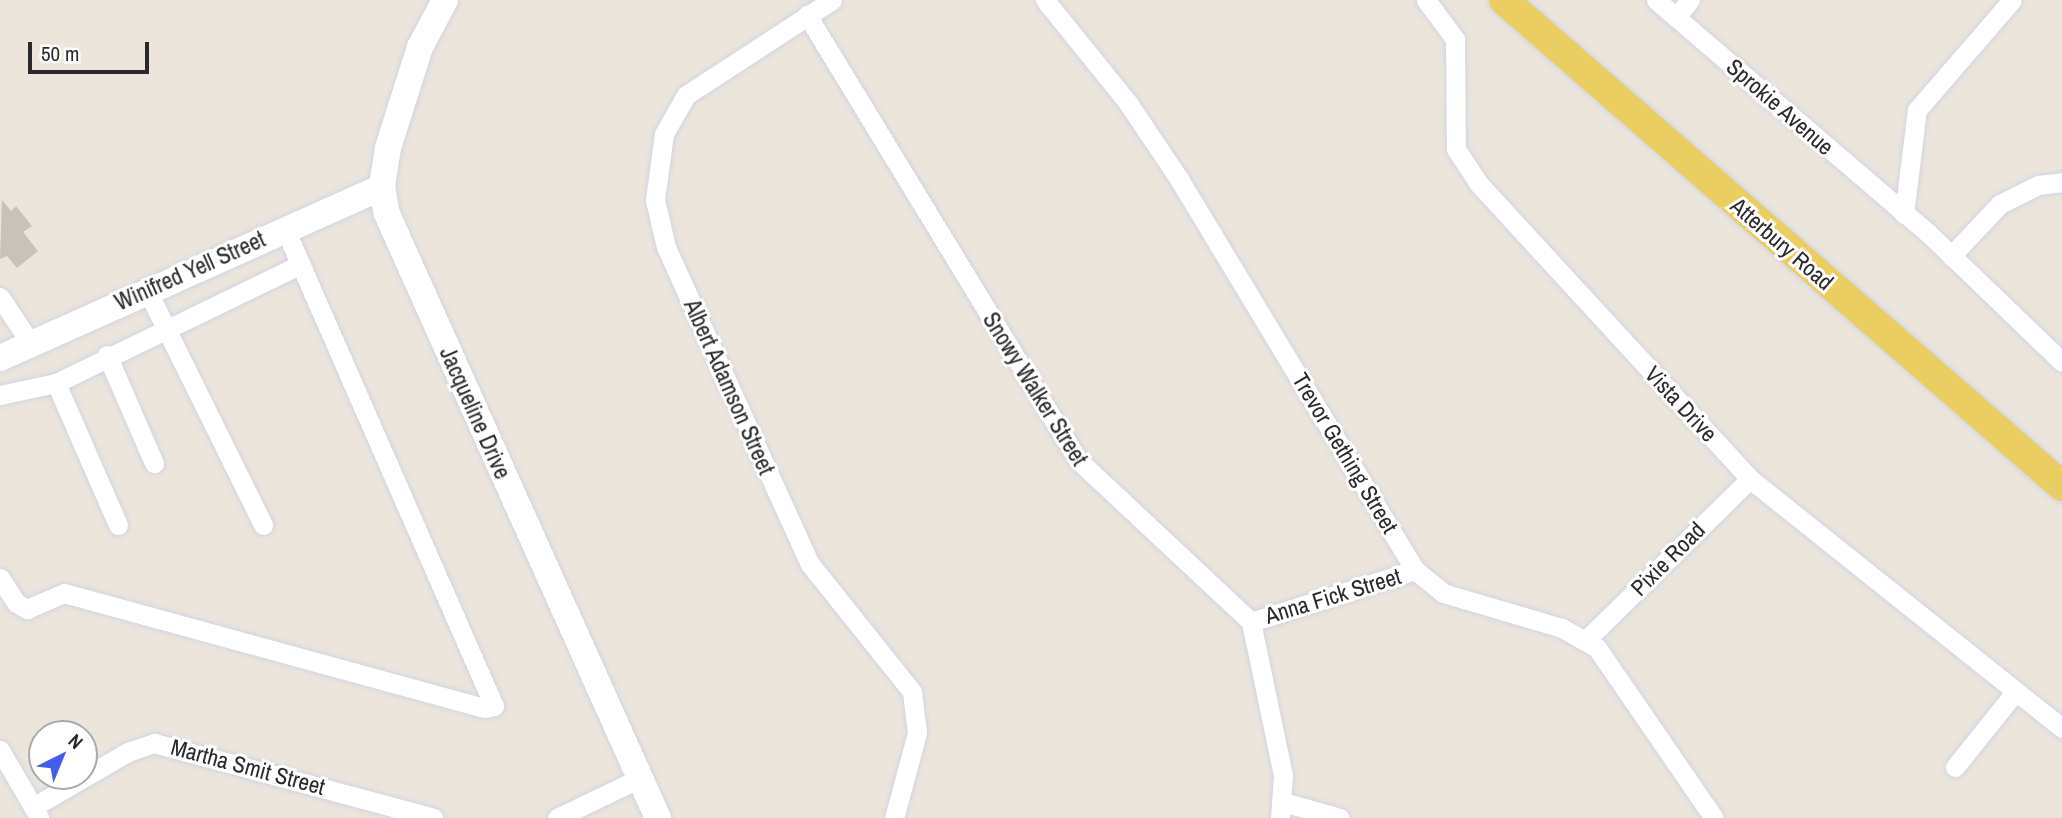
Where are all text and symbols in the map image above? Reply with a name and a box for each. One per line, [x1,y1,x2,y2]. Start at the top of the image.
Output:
scale bar [32,28,152,72]
text: 50 m [41,39,79,68]
street label: Sprokie Avenue [1720,53,1840,161]
street label: Atterbury Road [1725,192,1839,296]
street label: Winifred Yell Street [110,225,270,317]
street label: Albert Adamson Street [678,295,780,479]
street label: Snowy Walker Street [977,307,1093,471]
street label: Jacqueline Drive [434,343,516,483]
street label: Vista Drive [1639,361,1723,447]
street label: Trevor Gething Street [1286,368,1404,538]
street label: Pixie Road [1625,516,1711,602]
street label: Anna Fick Street [1262,562,1404,630]
north arrow [28,720,98,790]
text: N [63,728,89,754]
street label: Martha Smit Street [168,733,328,801]

